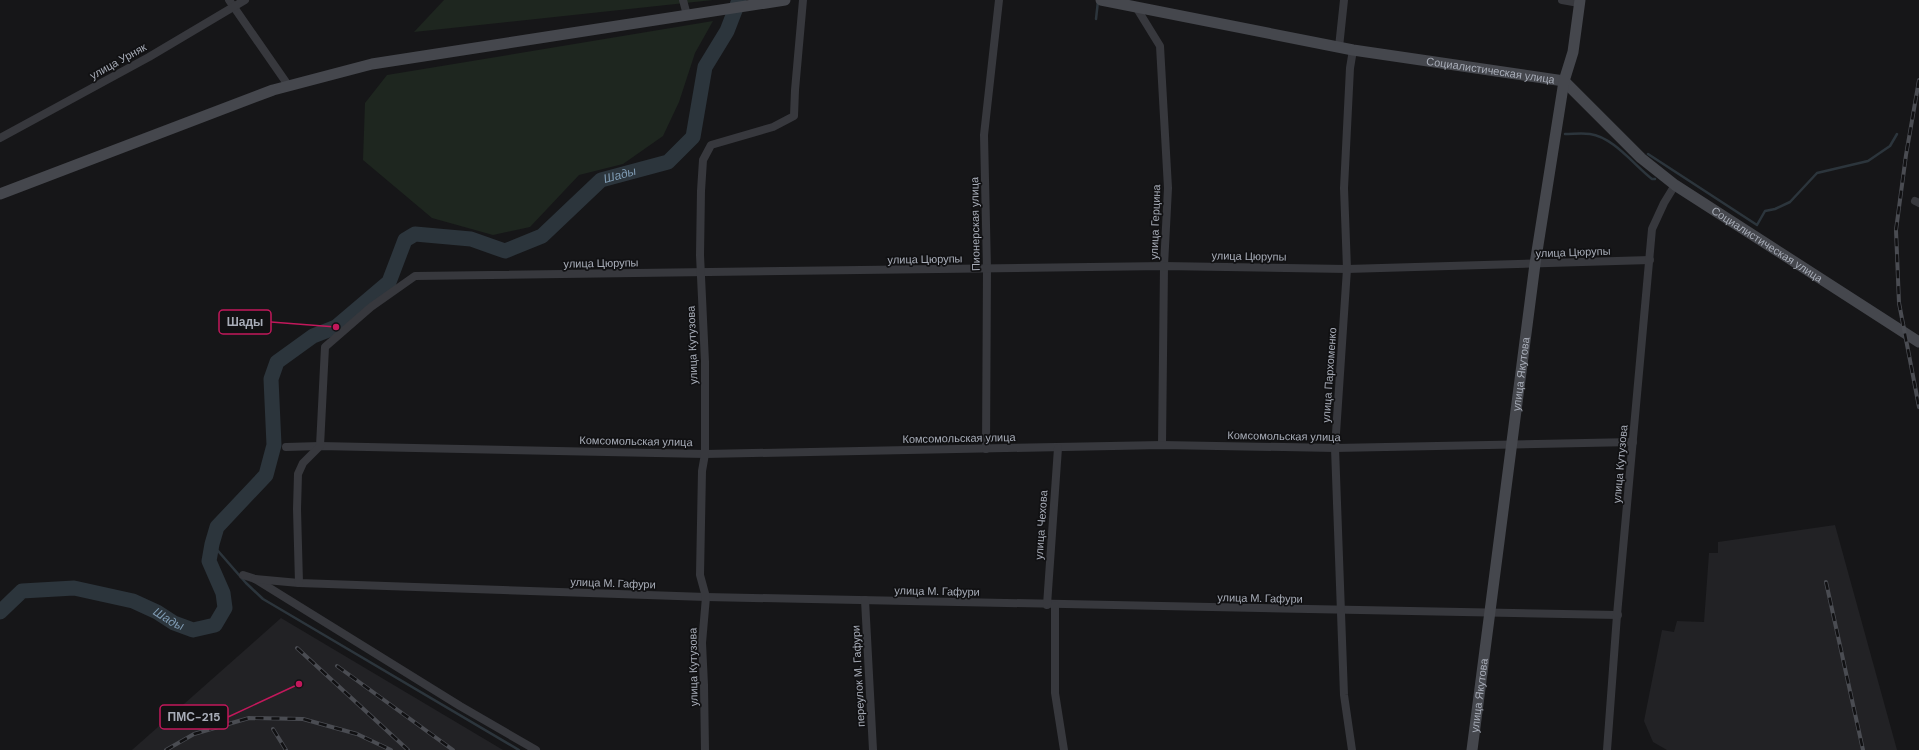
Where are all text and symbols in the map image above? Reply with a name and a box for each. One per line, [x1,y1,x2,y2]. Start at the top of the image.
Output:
street label: улица Урняк [87,40,149,82]
street label: Социалистическая улица [1425,54,1557,87]
water label: Шады [602,163,638,187]
street label: Пионерская улица [967,176,983,271]
street label: улица Герцина [1147,183,1163,260]
street label: Социалистическая улица [1709,203,1826,286]
street label: улица Цюрупы [1535,244,1611,260]
street label: улица Цюрупы [1211,248,1287,264]
street label: улица Цюрупы [887,251,963,267]
street label: улица Цюрупы [563,255,639,271]
street label: улица Кутузова [684,305,700,385]
callout: Шады [219,310,271,334]
text: Шады [227,314,263,330]
street label: улица Пархоменко [1319,327,1339,423]
street label: улица Якутова [1509,335,1533,412]
street label: улица Кутузова [1610,423,1630,504]
street label: Комсомольская улица [1227,428,1342,444]
street label: Комсомольская улица [902,430,1017,446]
street label: Комсомольская улица [579,433,694,449]
street label: улица Чехова [1032,489,1050,560]
street label: улица М. Гафури [570,575,656,591]
street label: улица М. Гафури [894,583,980,599]
street label: улица М. Гафури [1217,590,1303,606]
water label: Шады [150,604,186,634]
street label: переулок М. Гафури [848,625,868,727]
street label: улица Кутузова [685,627,701,706]
street label: улица Якутова [1467,657,1491,733]
callout: ПМС-215 [160,705,228,729]
text: ПМС-215 [168,709,220,725]

